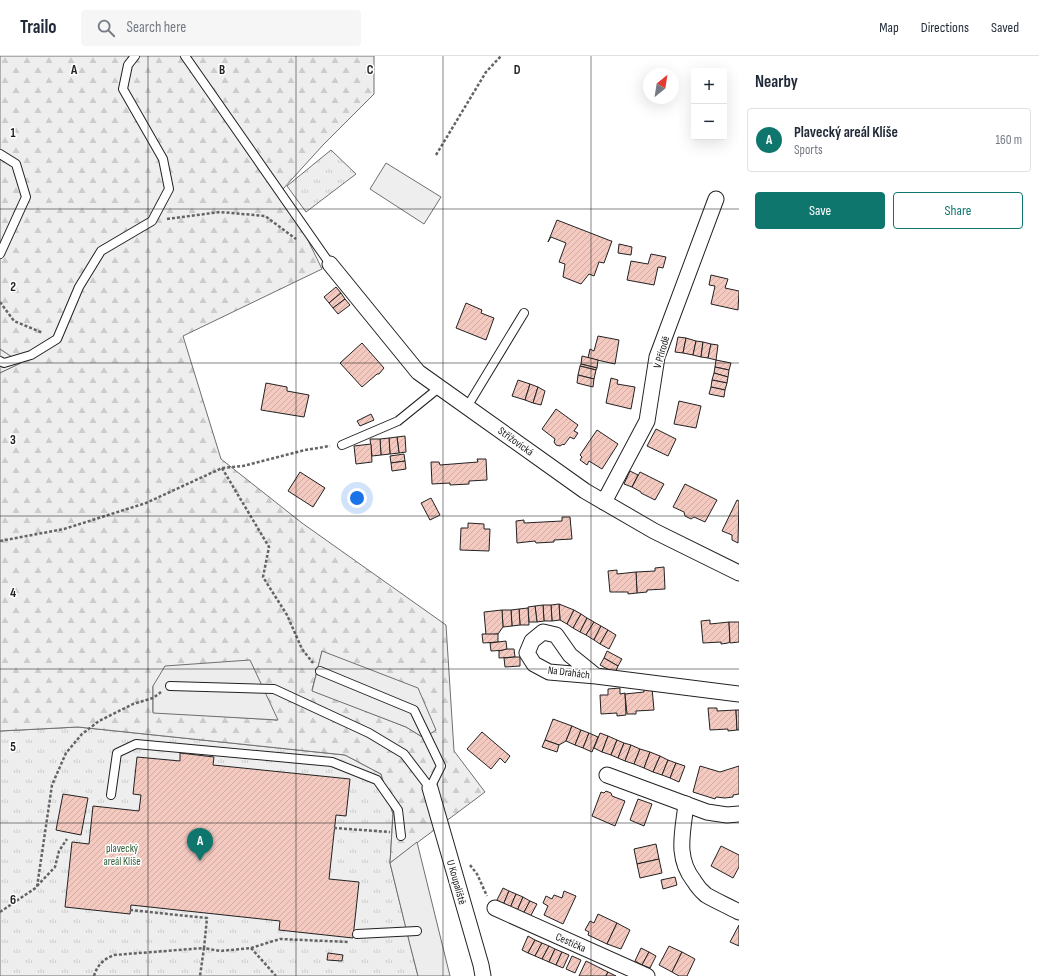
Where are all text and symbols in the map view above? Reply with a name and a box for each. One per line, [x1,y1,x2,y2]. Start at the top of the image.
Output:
search box [81,10,361,46]
text: Trailo [20,16,57,39]
icon: search [95,17,117,39]
text: Search here [127,18,186,37]
text: Map [879,19,899,36]
text: Directions [921,19,969,36]
text: Saved [991,19,1019,36]
text: A [70,62,78,78]
text: B [219,62,225,78]
text: C [367,62,374,78]
text: D [514,62,521,78]
north arrow [643,68,679,104]
map controls [691,68,727,140]
button: + [691,68,727,104]
text: Nearby [755,72,798,92]
button: − [691,104,727,140]
text: Plavecký areál Klíše [794,123,898,142]
text: 1 [10,125,16,141]
text: A [766,132,772,148]
text: 160 m [996,132,1022,148]
text: Sports [794,142,823,158]
button: Save [755,192,885,229]
button: Share [893,192,1023,229]
text: 2 [10,279,16,295]
street label: V Přírodě [651,334,672,370]
street label: Střížovická [495,424,536,459]
text: 3 [10,432,16,448]
your location [347,488,367,508]
text: 4 [10,585,16,601]
street label: Na Drahách [547,663,591,682]
text: 5 [10,739,16,755]
pin: A [187,828,213,861]
park label: plavecký areál Klíše [103,842,141,868]
street label: U Koupaliště [444,858,469,906]
text: 6 [10,892,16,908]
street label: Cestička [554,930,588,955]

